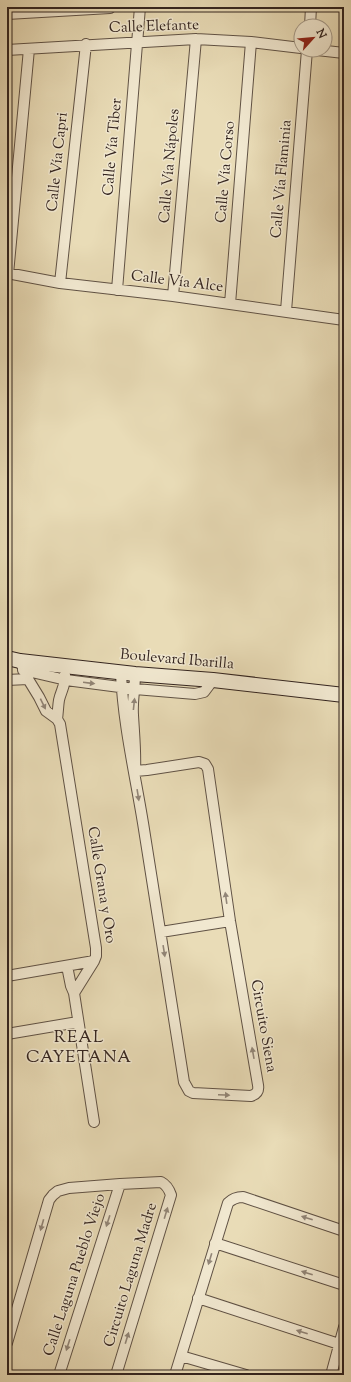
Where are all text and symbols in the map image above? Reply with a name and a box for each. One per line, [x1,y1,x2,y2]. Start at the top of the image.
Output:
street label: Calle Elefante [109,15,199,39]
north arrow [293,18,333,58]
text: N [311,25,330,42]
street label: Calle Vía Tiber [98,97,128,196]
street label: Calle Vía Nápoles [155,108,185,224]
street label: Calle Vía Capri [42,111,74,213]
street label: Calle Vía Flaminia [266,119,298,239]
street label: Calle Vía Corso [211,120,241,224]
street label: Calle Vía Alce [130,266,224,298]
street label: Boulevard Ibarilla [119,645,235,675]
one-way arrow [82,680,95,686]
one-way arrow [40,698,46,710]
one-way arrow [130,698,137,710]
one-way arrow [136,788,142,801]
street label: Calle Grana y Oro [81,825,121,945]
one-way arrow [223,892,229,904]
one-way arrow [161,944,167,957]
street label: Circuito Siena [245,978,281,1074]
district label: REAL CAYETANA [26,1026,132,1070]
one-way arrow [250,1047,256,1060]
one-way arrow [218,1092,231,1098]
street label: Calle Laguna Pueblo Viejo [39,1191,111,1359]
street label: Circuito Laguna Madre [99,1200,163,1350]
one-way arrow [163,1207,169,1219]
one-way arrow [105,1215,111,1227]
one-way arrow [301,1215,313,1221]
one-way arrow [39,1219,45,1231]
one-way arrow [207,1254,213,1266]
one-way arrow [301,1270,313,1276]
one-way arrow [296,1329,308,1335]
one-way arrow [124,1331,130,1343]
one-way arrow [65,1339,71,1351]

